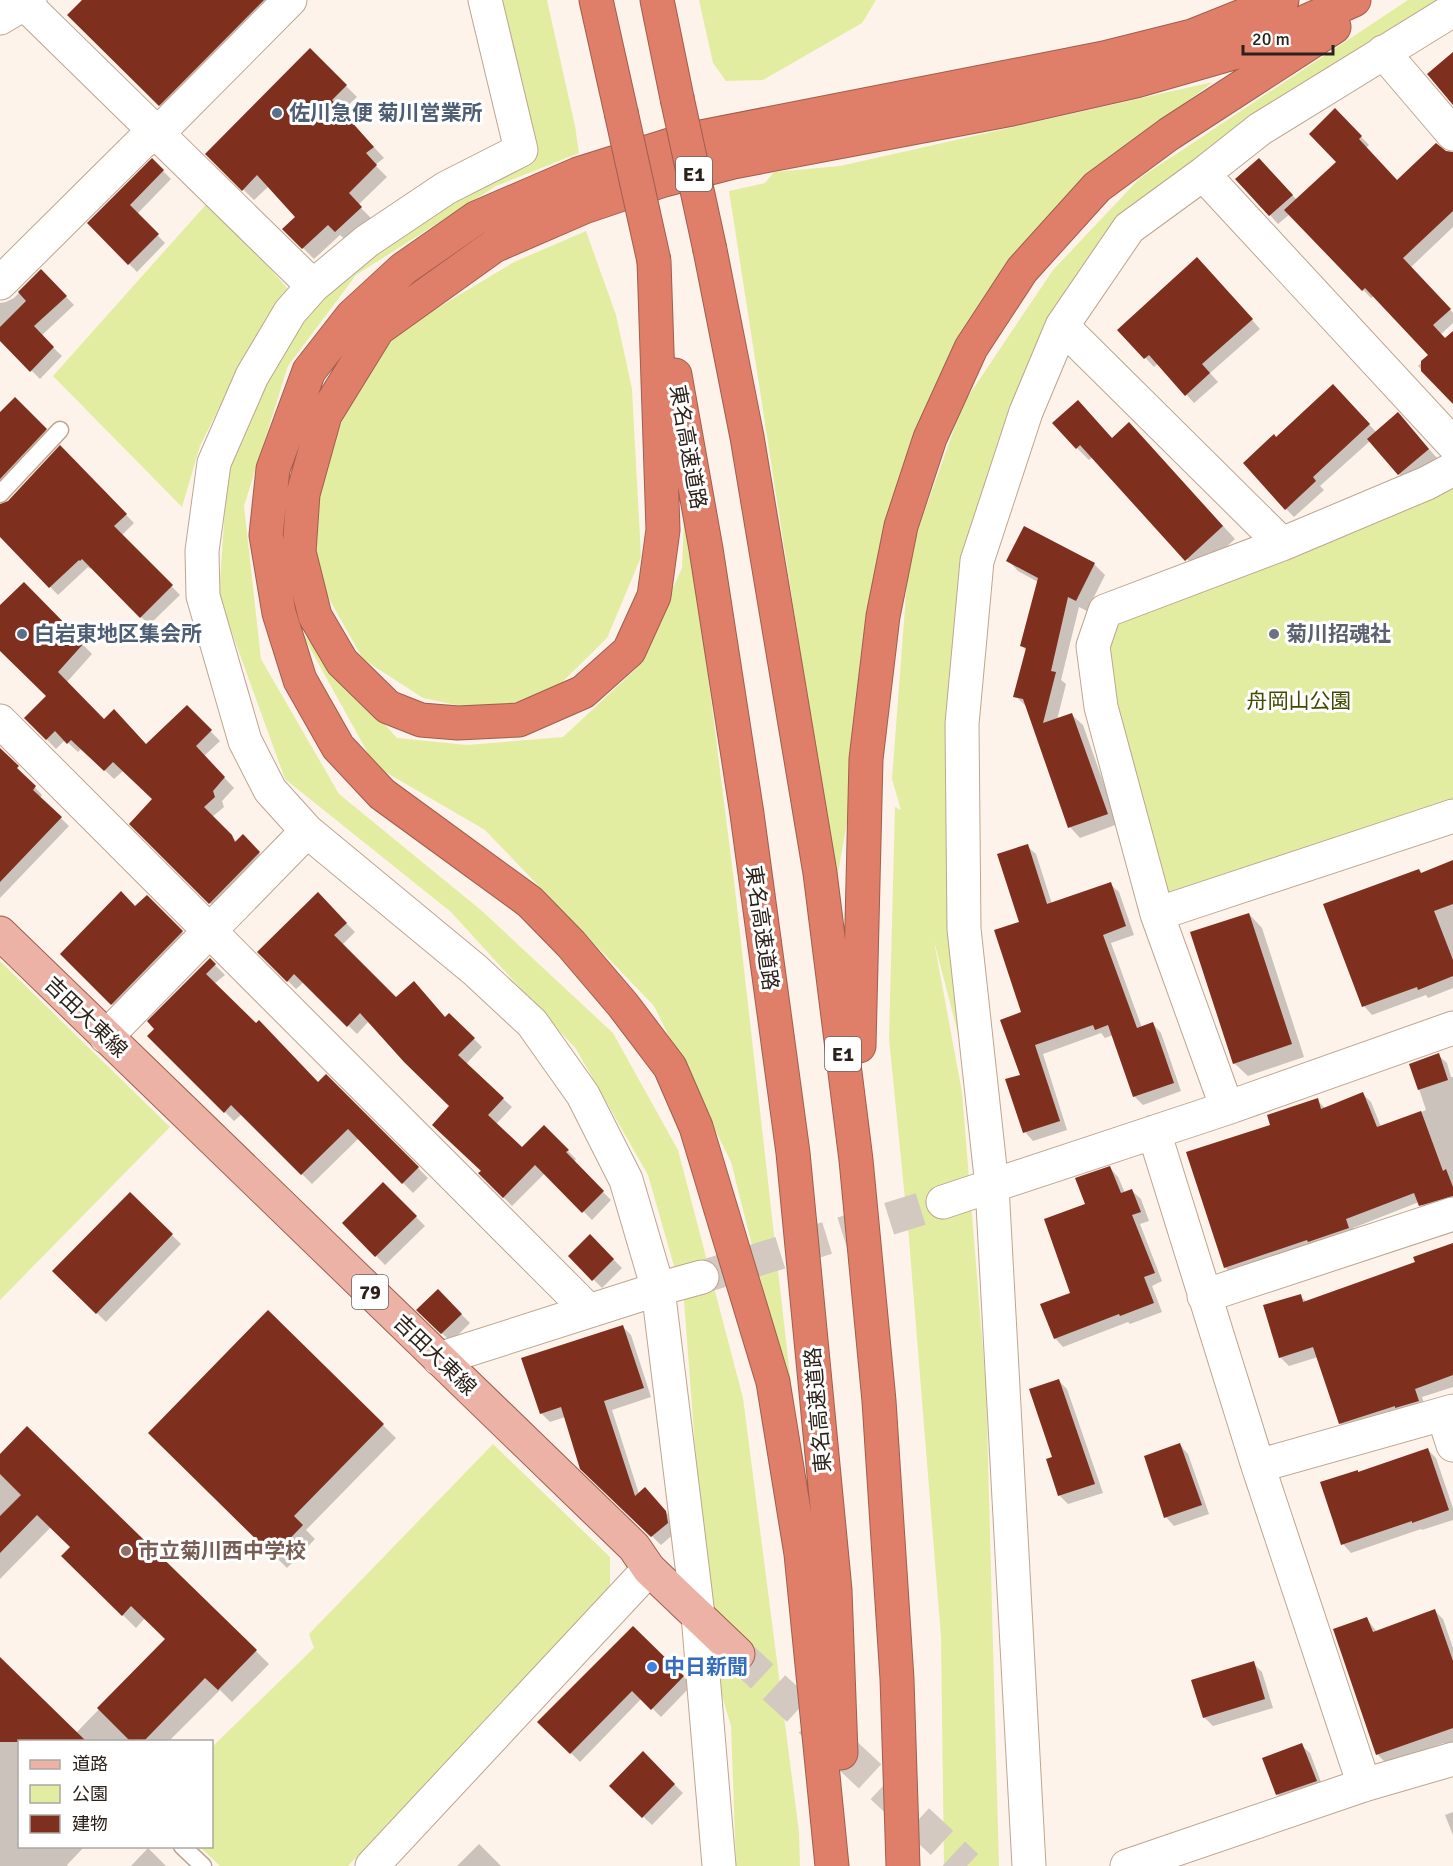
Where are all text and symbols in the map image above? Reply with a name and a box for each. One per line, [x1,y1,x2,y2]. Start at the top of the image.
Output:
scale bar [1243,18,1333,56]
text: 20 m [1252,28,1290,50]
place label: 佐川急便 菊川営業所 [289,100,483,126]
marker: 佐川急便 菊川営業所 [270,106,284,120]
road number: E1 [676,157,712,191]
street label: 東名高速道路 [664,383,712,511]
place label: 白岩東地区集会所 [34,621,202,647]
place label: 菊川招魂社 [1286,621,1391,647]
marker: 白岩東地区集会所 [15,627,29,641]
marker: 菊川招魂社 [1267,627,1281,641]
park label: 舟岡山公園 [1247,688,1352,714]
street label: 東名高速道路 [740,864,784,992]
street label: 吉田大東線 [39,971,133,1063]
road number: E1 [825,1037,861,1071]
road number: 79 [352,1275,388,1309]
street label: 吉田大東線 [388,1309,482,1401]
street label: 東名高速道路 [800,1346,836,1474]
place label: 市立菊川西中学校 [138,1538,306,1564]
marker: 市立菊川西中学校 [119,1544,133,1558]
place label: 中日新聞 [664,1654,748,1680]
marker: 中日新聞 [645,1660,659,1674]
legend [18,1740,213,1848]
text: 道路 [72,1753,108,1775]
text: 公園 [72,1783,108,1805]
text: 建物 [72,1813,108,1835]

